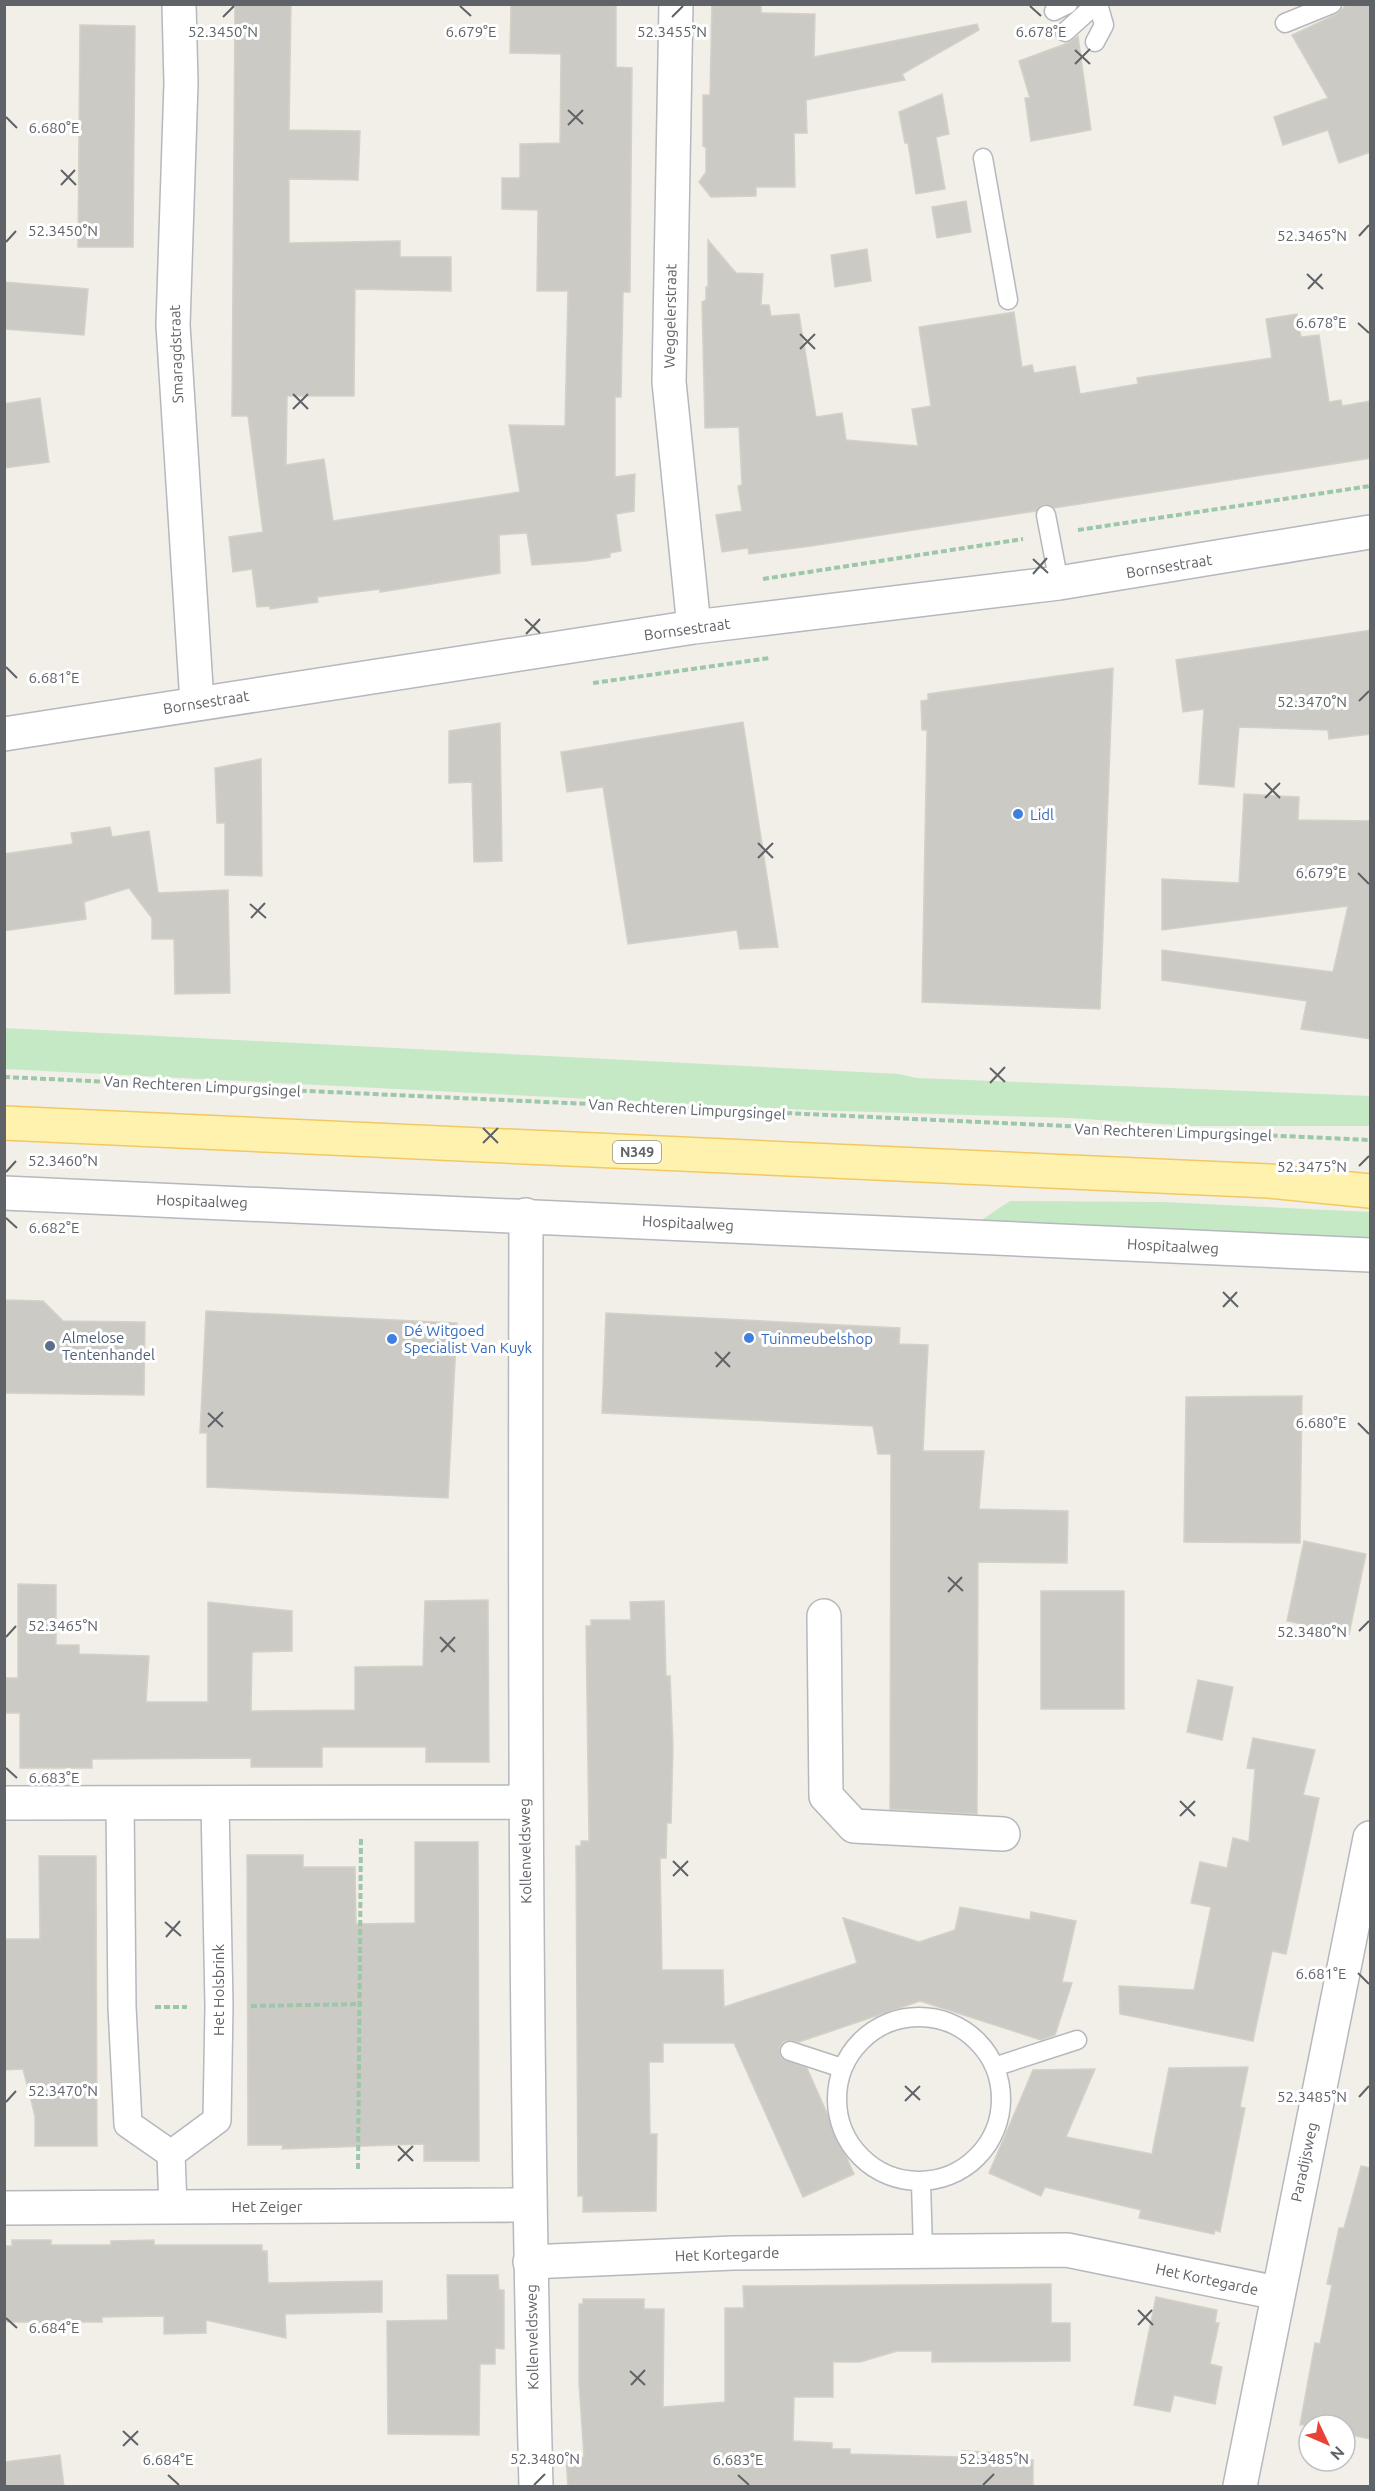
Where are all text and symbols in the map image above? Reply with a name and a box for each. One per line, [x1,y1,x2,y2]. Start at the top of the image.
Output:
text: 52.3450°N [188,23,258,40]
text: 6.679°E [446,23,496,40]
text: 52.3455°N [637,23,707,40]
text: 6.678°E [1016,23,1066,40]
text: 6.680°E [29,119,79,136]
text: 52.3450°N [28,222,98,239]
text: 52.3465°N [1277,227,1347,244]
street label: Weggelerstraat [661,263,679,369]
street label: Smaragdstraat [166,304,186,404]
text: 6.678°E [1296,314,1346,331]
street label: Bornsestraat [1125,551,1213,581]
street label: Bornsestraat [643,615,731,643]
text: 6.681°E [29,669,79,686]
street label: Bornsestraat [162,687,250,717]
text: 52.3470°N [1277,693,1347,710]
place label: Lidl [1030,806,1054,823]
marker: Lidl [1011,807,1025,821]
text: 6.679°E [1296,864,1346,881]
street label: Van Rechteren Limpurgsingel [103,1072,301,1100]
street label: Van Rechteren Limpurgsingel [588,1095,786,1123]
street label: Van Rechteren Limpurgsingel [1074,1120,1272,1144]
road number: N349 [613,1141,661,1163]
text: 52.3460°N [28,1152,98,1169]
text: 52.3475°N [1277,1158,1347,1175]
street label: Hospitaalweg [156,1191,248,1211]
street label: Hospitaalweg [642,1212,734,1234]
text: 6.682°E [29,1219,79,1236]
street label: Hospitaalweg [1127,1235,1219,1257]
place label: Dé Witgoed Specialist Van Kuyk [404,1322,532,1356]
place label: Almelose Tentenhandel [62,1329,155,1363]
place label: Tuinmeubelshop [761,1330,873,1347]
marker: Tuinmeubelshop [742,1331,756,1345]
marker: Dé Witgoed Specialist Van Kuyk [385,1332,399,1346]
marker: Almelose Tentenhandel [43,1339,57,1353]
text: 6.680°E [1296,1414,1346,1431]
text: 52.3465°N [28,1617,98,1634]
text: 52.3480°N [1277,1623,1347,1640]
text: 6.683°E [29,1769,79,1786]
street label: Kollenveldsweg [516,1798,534,1904]
street label: Het Holsbrink [210,1944,227,2036]
text: 6.681°E [1296,1965,1346,1982]
text: 52.3470°N [28,2082,98,2099]
text: 52.3485°N [1277,2088,1347,2105]
street label: Paradijsweg [1287,2121,1321,2203]
street label: Het Zeiger [231,2198,303,2215]
street label: Het Kortegarde [674,2244,780,2264]
street label: Het Kortegarde [1154,2260,1260,2298]
street label: Kollenveldsweg [523,2284,541,2390]
text: 6.684°E [29,2319,79,2336]
north arrow [1297,2413,1357,2473]
text: N [1327,2443,1348,2464]
text: 52.3480°N [510,2450,580,2467]
text: 52.3485°N [959,2450,1029,2467]
text: 6.684°E [143,2451,193,2468]
text: 6.683°E [713,2451,763,2468]

